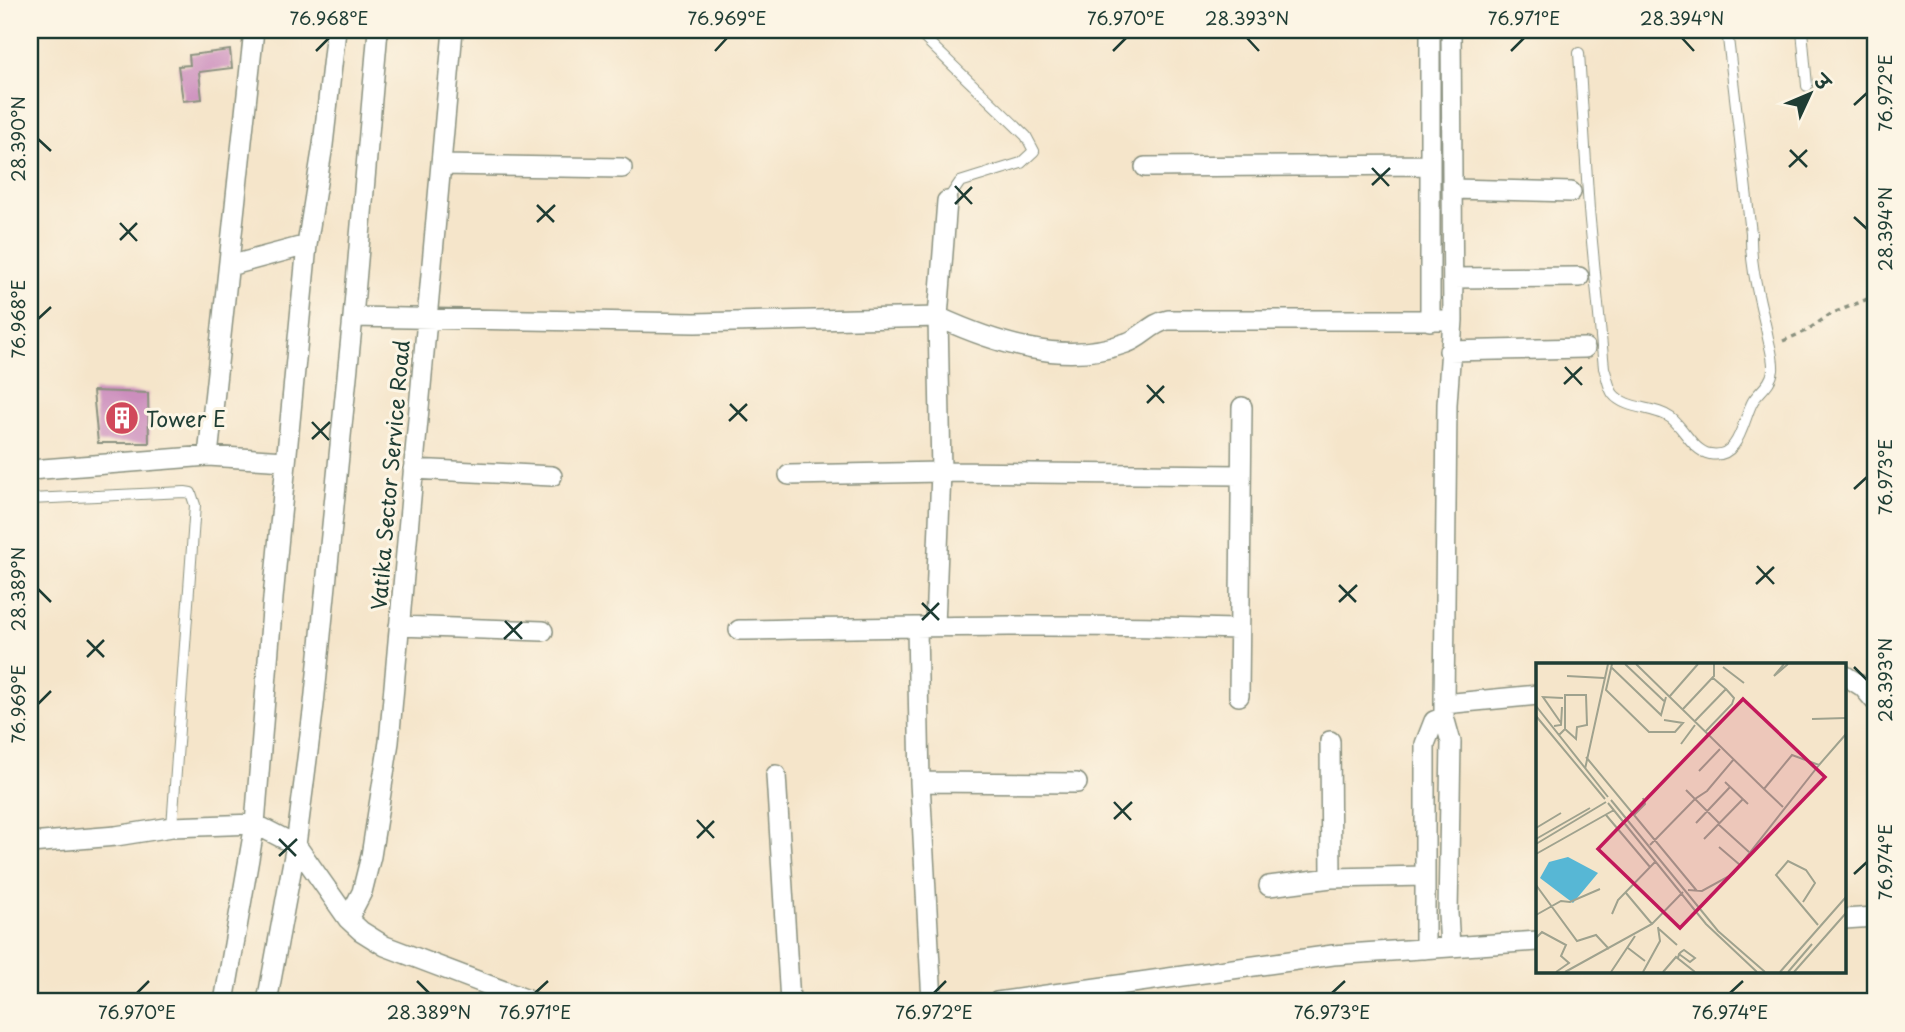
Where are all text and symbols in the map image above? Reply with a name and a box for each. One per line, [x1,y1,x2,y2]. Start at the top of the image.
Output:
text: 76.968°E [289,4,369,31]
text: 76.969°E [687,4,767,31]
text: 76.970°E [1087,4,1165,31]
text: 28.393°N [1205,4,1289,31]
text: 76.971°E [1488,4,1560,31]
text: 28.394°N [1640,4,1724,31]
text: 76.972°E [1871,54,1898,132]
north arrow [1776,60,1846,130]
text: उ [1807,66,1839,97]
text: 28.390°N [4,96,31,182]
text: 28.394°N [1871,187,1898,271]
text: 76.968°E [4,279,31,359]
street label: Vatika Sector Service Road [361,339,417,611]
building icon: Tower E [103,399,141,437]
place label: Tower E [146,402,226,434]
text: 76.973°E [1871,439,1898,515]
text: 28.389°N [4,547,31,631]
text: 28.393°N [1871,638,1898,722]
inset map [1536,663,1846,972]
text: 76.969°E [4,664,31,744]
text: 76.974°E [1871,824,1898,900]
text: 76.970°E [98,998,176,1025]
text: 28.389°N [387,998,471,1025]
text: 76.971°E [499,998,571,1025]
text: 76.972°E [895,998,973,1025]
text: 76.973°E [1294,998,1370,1025]
text: 76.974°E [1692,998,1768,1025]

